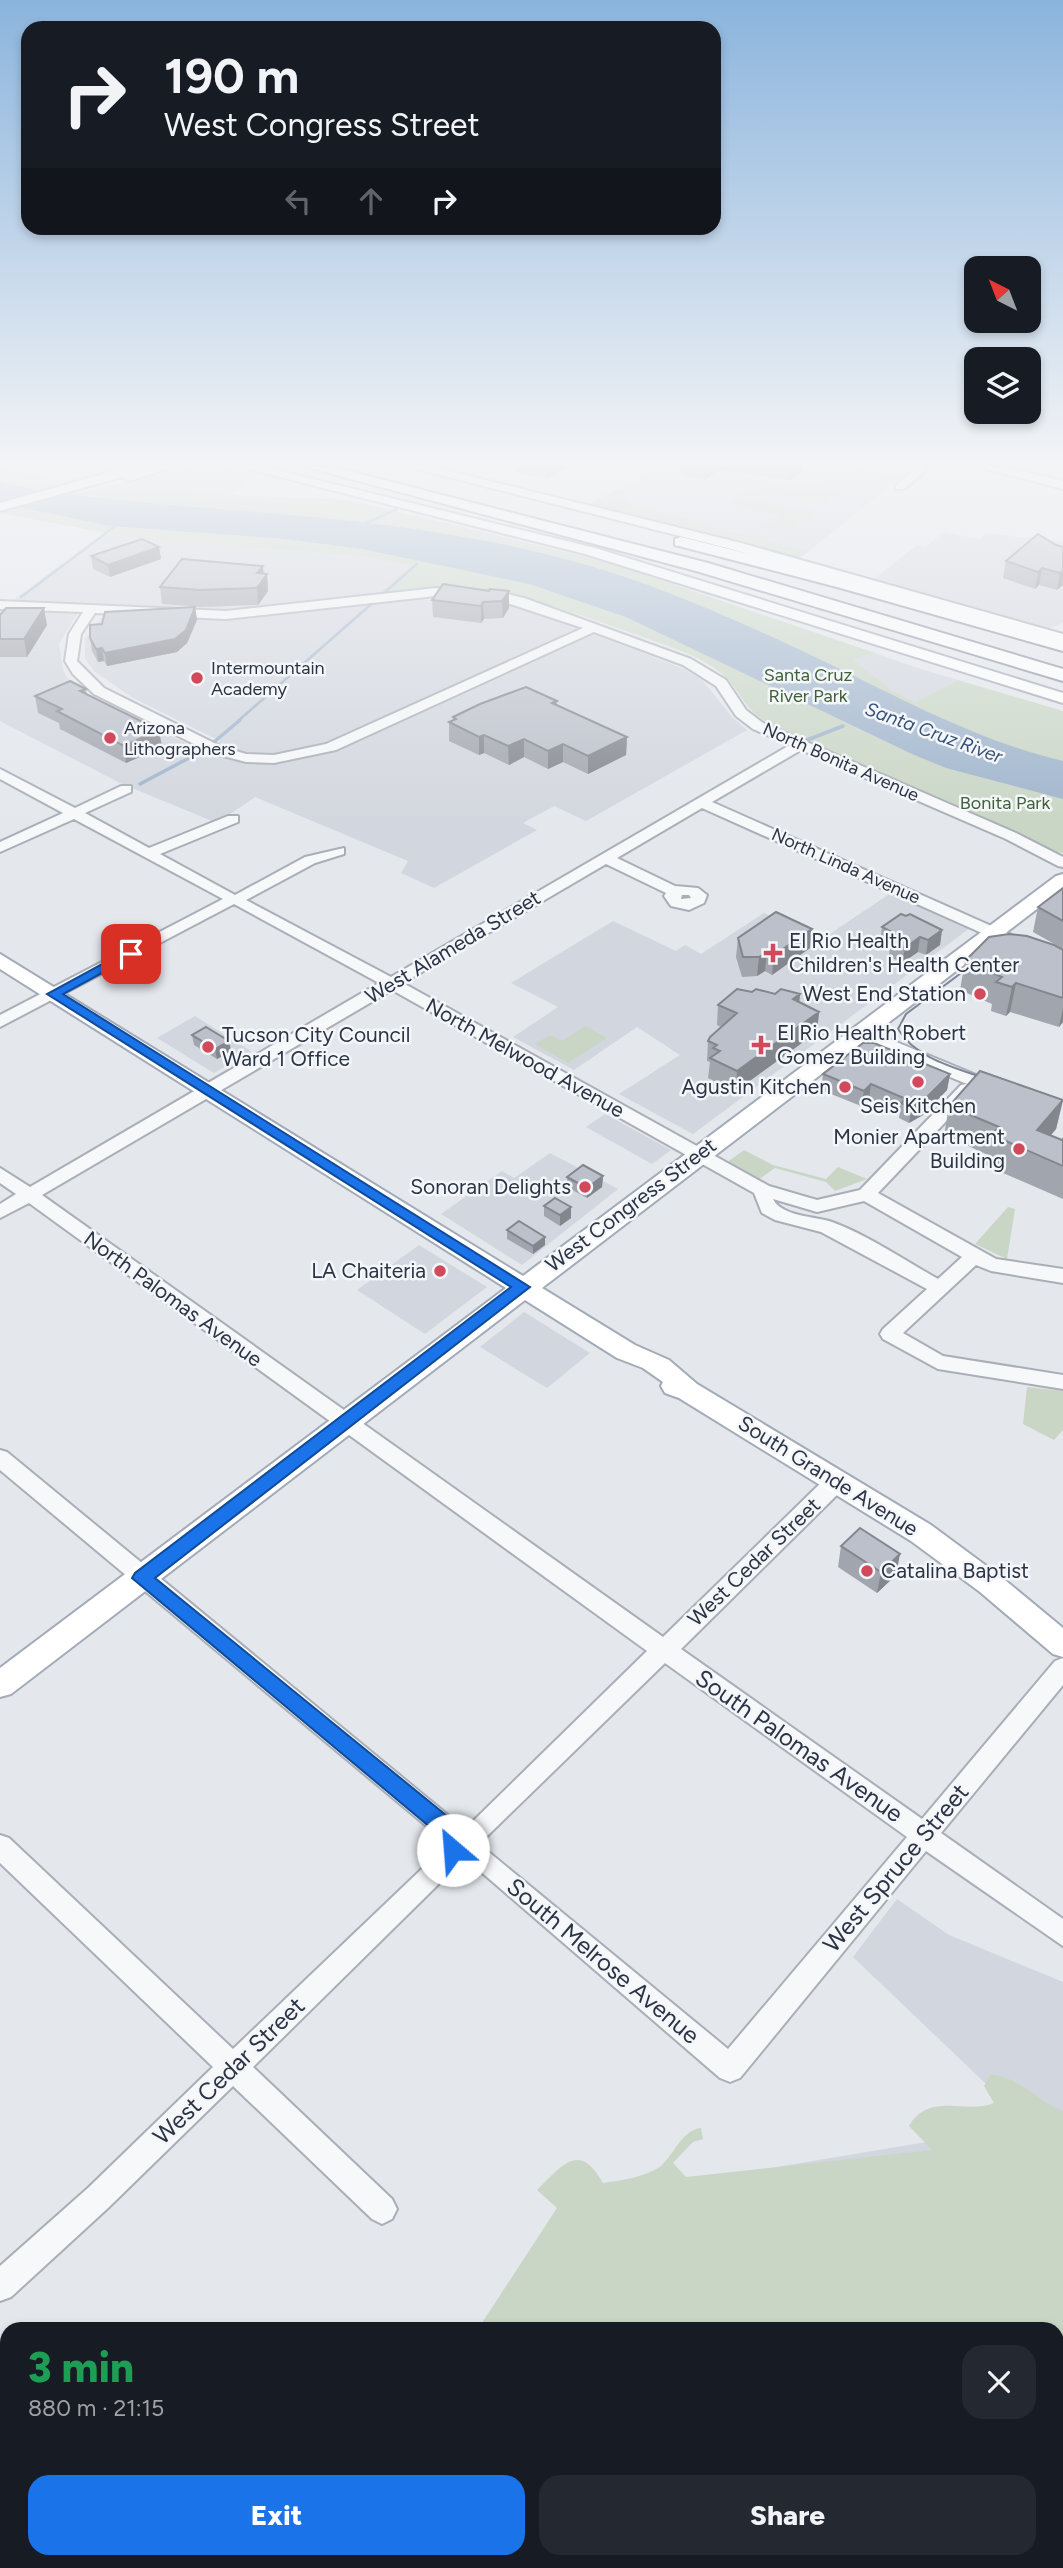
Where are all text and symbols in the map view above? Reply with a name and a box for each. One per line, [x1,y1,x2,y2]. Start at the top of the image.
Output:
text: 190 m [164,46,299,105]
icon: right [49,49,140,140]
text: West Congress Street [164,106,480,144]
icon: left [279,182,317,220]
icon: ahead [352,182,390,220]
icon: right [425,182,463,220]
north arrow [964,256,1041,332]
map controls [964,256,1041,424]
button: layers [964,347,1041,424]
place label: Intermountain Academy [211,657,325,700]
park label: Santa Cruz River Park [764,664,852,707]
marker: Intermountain Academy [189,670,205,686]
water label: Santa Cruz River [862,697,1006,768]
place label: Arizona Lithographers [124,717,236,760]
street label: North Bonita Avenue [759,718,923,806]
marker: Arizona Lithographers [102,730,118,746]
park label: Bonita Park [960,792,1050,814]
street label: North Linda Avenue [768,823,924,909]
street label: West Alameda Street [361,884,545,1009]
pin [101,924,161,984]
place label: El Rio Health Children's Health Center [789,928,1019,977]
icon: arrive [112,935,150,973]
marker: El Rio Health Children's Health Center [763,943,783,963]
place label: West End Station [802,981,966,1006]
marker: West End Station [972,986,988,1002]
street label: North Melwood Avenue [422,992,629,1123]
place label: El Rio Health Robert Gomez Building [777,1020,966,1069]
place label: Tucson City Council Ward 1 Office [222,1022,410,1071]
marker: El Rio Health Robert Gomez Building [751,1035,771,1055]
marker: Tucson City Council Ward 1 Office [200,1039,216,1055]
place label: Agustin Kitchen [682,1074,831,1099]
marker: Seis Kitchen [910,1074,926,1090]
marker: Agustin Kitchen [837,1079,853,1095]
place label: Seis Kitchen [860,1093,976,1118]
place label: Monier Apartment Building [833,1124,1005,1173]
street label: West Congress Street [540,1132,721,1277]
marker: Monier Apartment Building [1011,1141,1027,1157]
place label: Sonoran Delights [410,1174,571,1199]
marker: Sonoran Delights [577,1179,593,1195]
street label: North Palomas Avenue [79,1225,267,1372]
place label: LA Chaiteria [311,1258,426,1283]
marker: LA Chaiteria [432,1263,448,1279]
street label: South Grande Avenue [734,1410,923,1541]
street label: West Cedar Street [682,1492,825,1631]
place label: Catalina Baptist [881,1558,1029,1583]
marker: Catalina Baptist [859,1563,875,1579]
street label: South Palomas Avenue [690,1663,909,1828]
street label: West Spruce Street [817,1778,975,1958]
position arrow [416,1813,490,1887]
street label: South Melrose Avenue [501,1872,706,2050]
street label: West Cedar Street [147,1991,310,2150]
text: 3 min [28,2342,134,2393]
button: close [962,2345,1036,2419]
text: 880 m · 21:15 [28,2394,164,2422]
button: Exit [28,2475,525,2555]
button: Share [539,2475,1036,2555]

